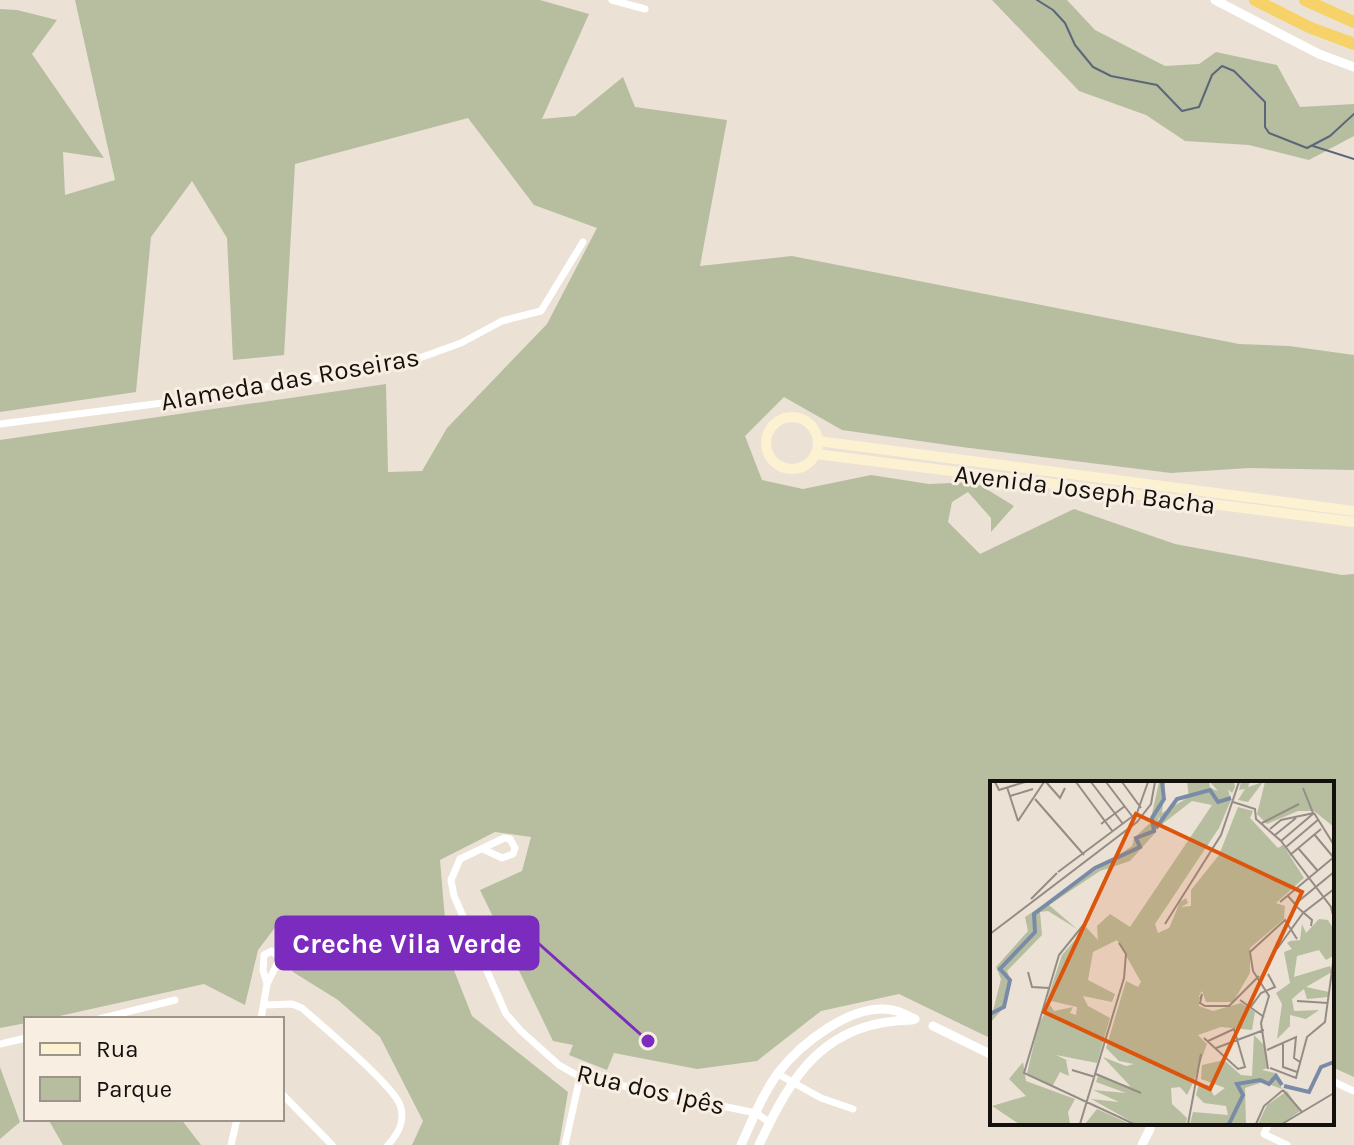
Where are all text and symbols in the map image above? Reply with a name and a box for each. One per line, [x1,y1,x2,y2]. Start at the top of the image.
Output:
street label: Alameda das Roseiras [158,341,422,417]
street label: Avenida Joseph Bacha [953,458,1217,521]
inset map [990,781,1334,1125]
callout: Creche Vila Verde [276,917,538,969]
text: Creche Vila Verde [292,927,522,960]
legend [24,1017,284,1121]
text: Rua [96,1035,138,1063]
street label: Rua dos Ipês [574,1057,728,1122]
text: Parque [96,1075,172,1103]

